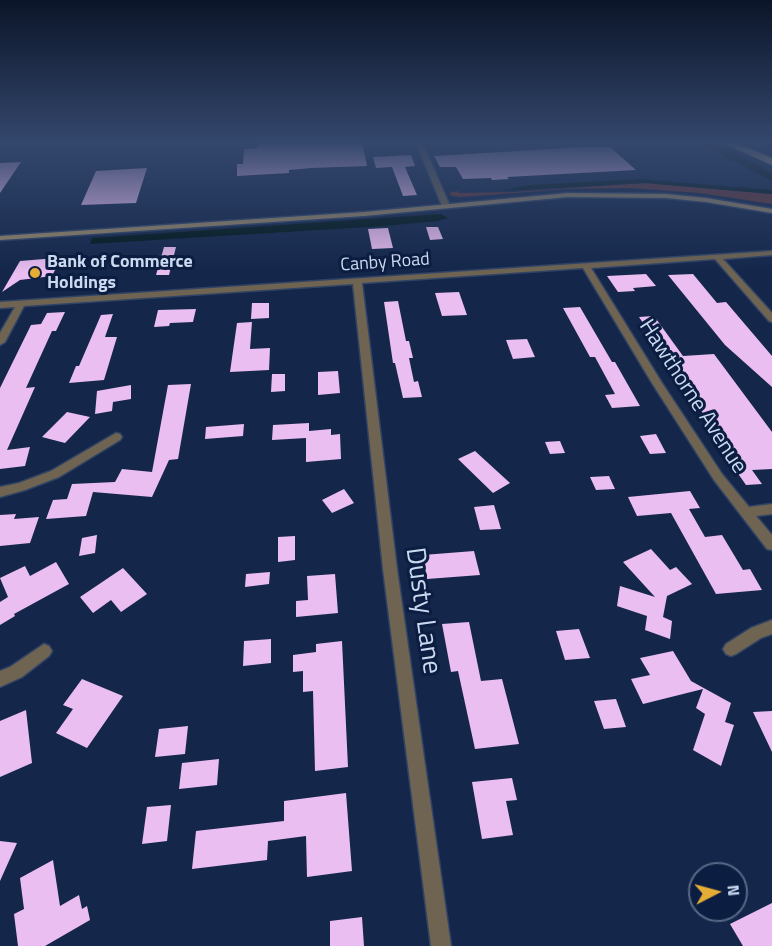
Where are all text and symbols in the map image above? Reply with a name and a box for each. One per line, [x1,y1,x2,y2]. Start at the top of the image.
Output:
street label: Canby Road [340,249,430,277]
place label: Bank of Commerce Holdings [47,252,193,294]
marker: Bank of Commerce Holdings [28,266,42,280]
street label: Hawthorne Avenue [632,315,752,479]
street label: Dusty Lane [397,546,447,676]
north arrow [688,862,748,922]
text: N [721,884,746,897]

